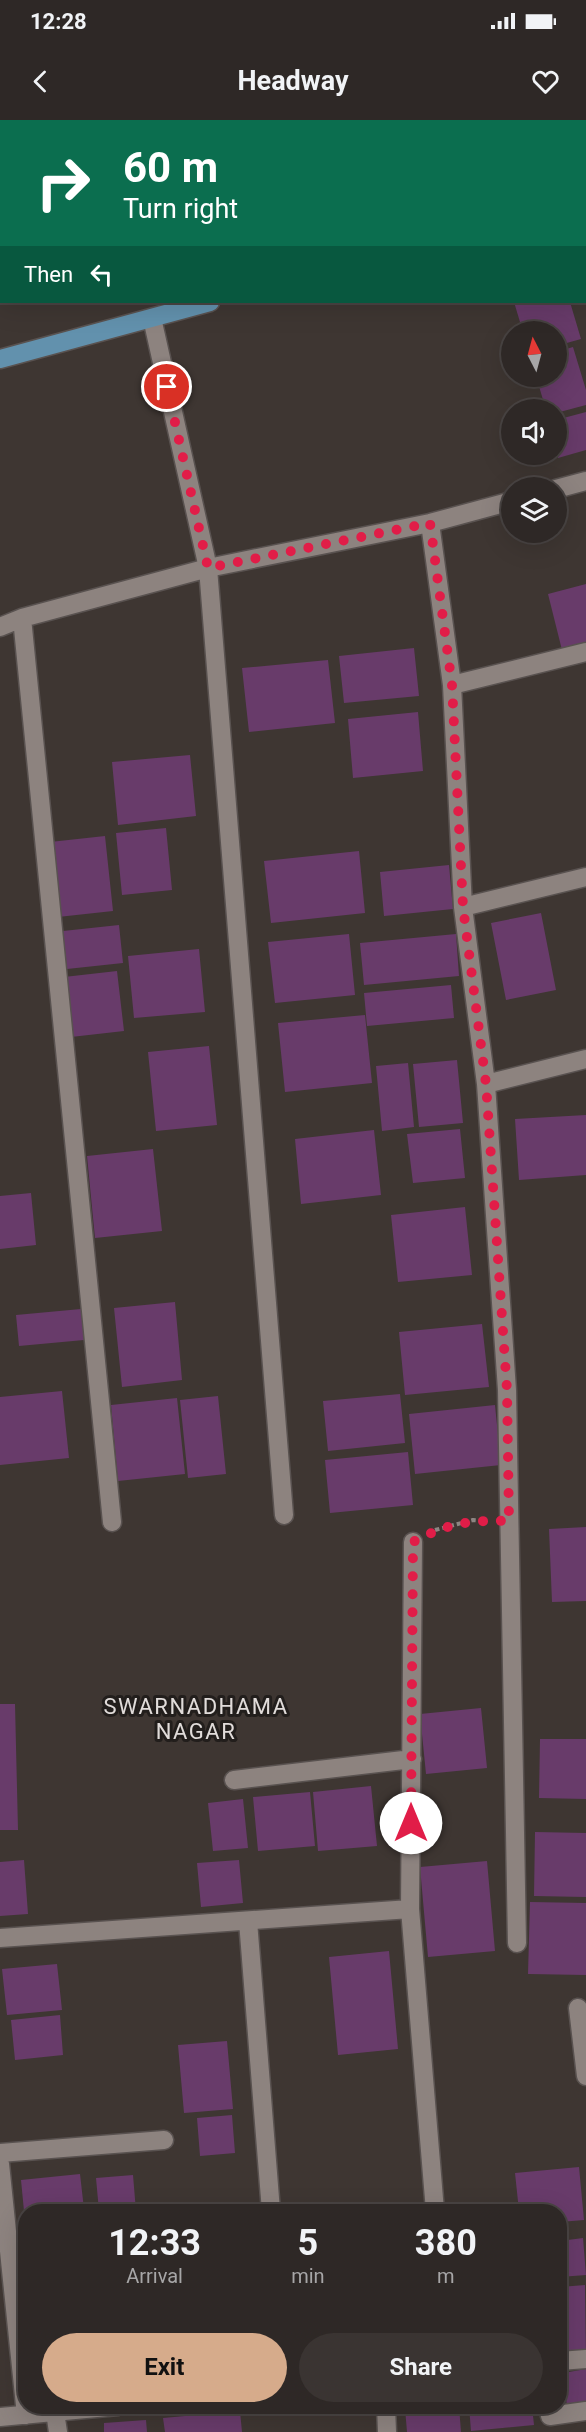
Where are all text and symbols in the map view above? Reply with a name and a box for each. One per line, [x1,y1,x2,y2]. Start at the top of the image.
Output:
text: 12:28 [30,9,87,34]
icon: back [24,65,57,98]
text: Headway [238,65,348,97]
icon: heart [529,65,562,98]
text: 60 m [123,143,218,192]
icon: right [24,144,102,222]
text: Turn right [123,193,238,225]
icon: left [85,258,118,291]
text: Then [24,262,73,287]
north arrow [501,321,567,387]
map controls [501,321,567,543]
pin [141,361,192,412]
icon: arrive [150,370,183,403]
button: sound [501,399,567,465]
button: layers [501,477,567,543]
district label: SWARNADHAMA NAGAR [103,1694,289,1744]
position arrow [379,1791,443,1855]
text: 12:33 [108,2222,201,2264]
text: 5 [298,2222,318,2264]
text: 380 [415,2222,477,2264]
text: Arrival [126,2264,183,2288]
text: min [291,2264,325,2288]
text: m [437,2264,455,2288]
button: Exit [42,2333,287,2402]
button: Share [299,2333,543,2402]

